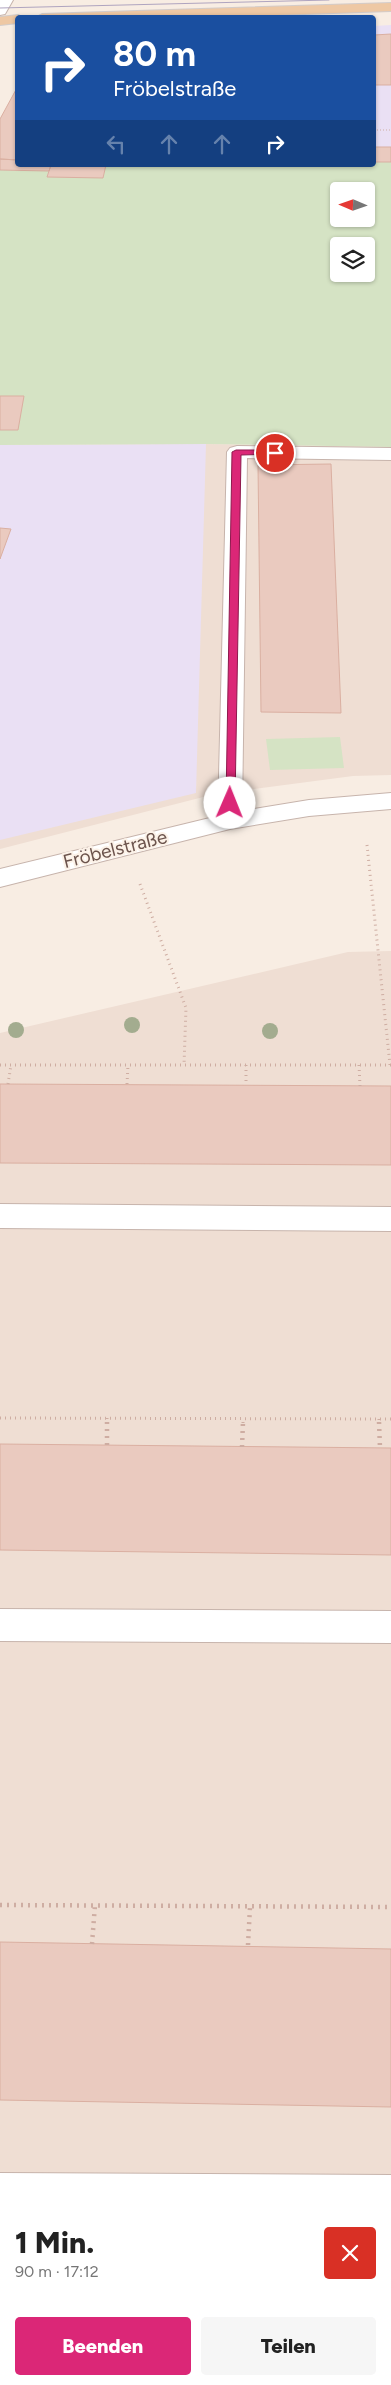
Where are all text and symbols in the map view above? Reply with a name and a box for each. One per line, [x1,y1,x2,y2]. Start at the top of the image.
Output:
text: 80 m [113,33,196,75]
icon: right [30,35,95,100]
text: Fröbelstraße [113,75,236,102]
icon: left [102,130,130,158]
icon: ahead [155,130,183,158]
icon: ahead [208,130,236,158]
icon: right [261,130,289,158]
north arrow [330,182,375,228]
map controls [330,182,375,282]
button: layers [330,237,375,282]
pin [254,432,296,474]
icon: arrive [261,439,289,467]
position arrow [203,776,255,828]
street label: Fröbelstraße [61,825,169,873]
text: 1 Min. [15,2224,94,2261]
button: close [324,2227,376,2279]
text: 90 m · 17:12 [15,2262,99,2281]
button: Beenden [15,2317,191,2375]
button: Teilen [201,2317,376,2375]

